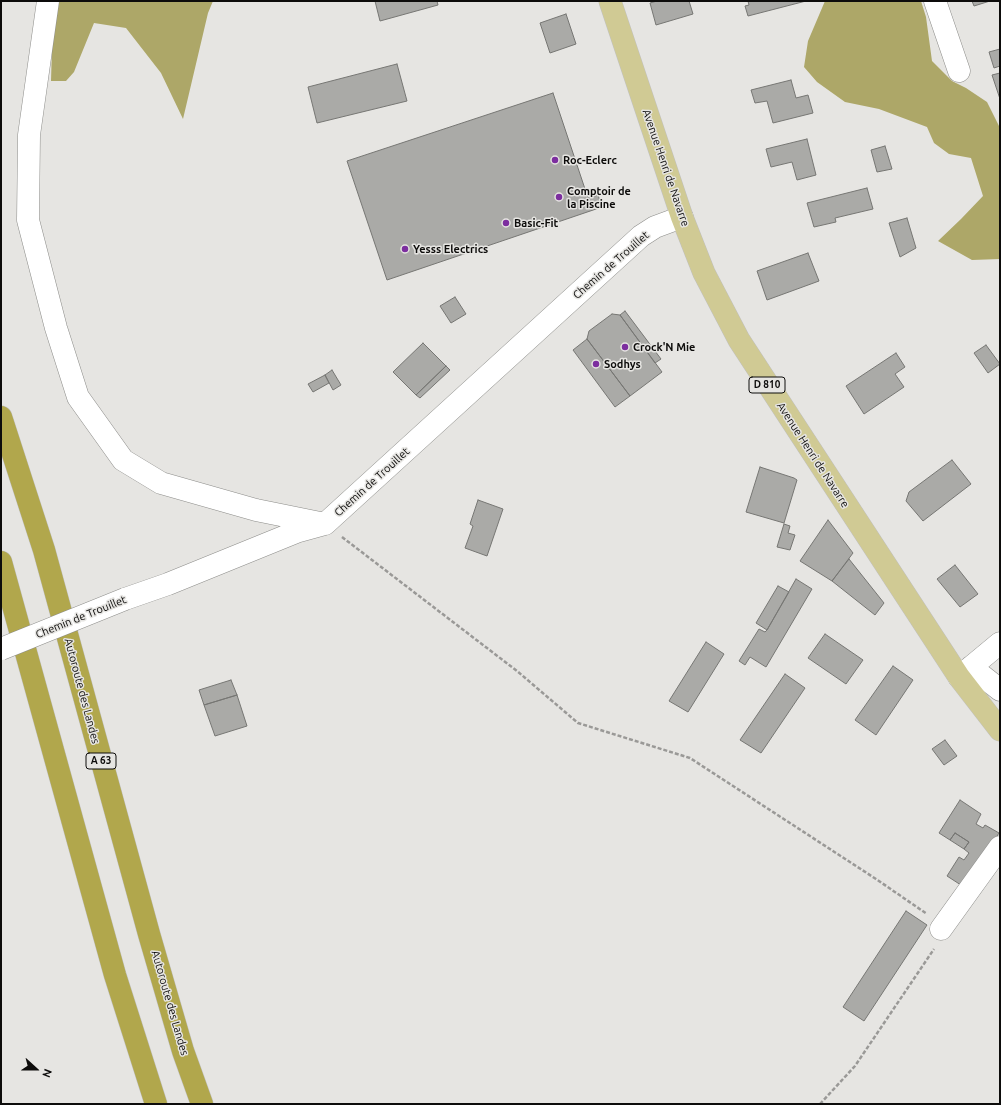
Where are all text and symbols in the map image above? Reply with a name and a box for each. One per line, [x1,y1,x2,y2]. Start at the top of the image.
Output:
street label: Avenue Henri de Navarre [640,108,692,228]
place label: Roc-Eclerc [563,153,617,167]
marker: Roc-Eclerc [550,155,560,165]
place label: Comptoir de la Piscine [567,184,631,210]
marker: Comptoir de la Piscine [554,192,564,202]
place label: Basic-Fit [514,216,558,230]
marker: Basic-Fit [501,218,511,228]
street label: Chemin de Trouillet [570,228,652,302]
place label: Yesss Electrics [413,242,488,256]
marker: Yesss Electrics [400,244,410,254]
place label: Crock'N Mie [633,340,695,354]
marker: Crock'N Mie [620,342,630,352]
place label: Sodhys [604,357,641,371]
marker: Sodhys [591,359,601,369]
road number: D 810 [749,377,785,393]
street label: Avenue Henri de Navarre [774,400,852,510]
street label: Chemin de Trouillet [332,445,412,519]
street label: Chemin de Trouillet [34,593,128,641]
street label: Autoroute des Landes [62,637,102,745]
road number: A 63 [86,753,116,769]
street label: Autoroute des Landes [149,949,191,1057]
north arrow [16,1049,56,1089]
text: N [40,1067,54,1079]

